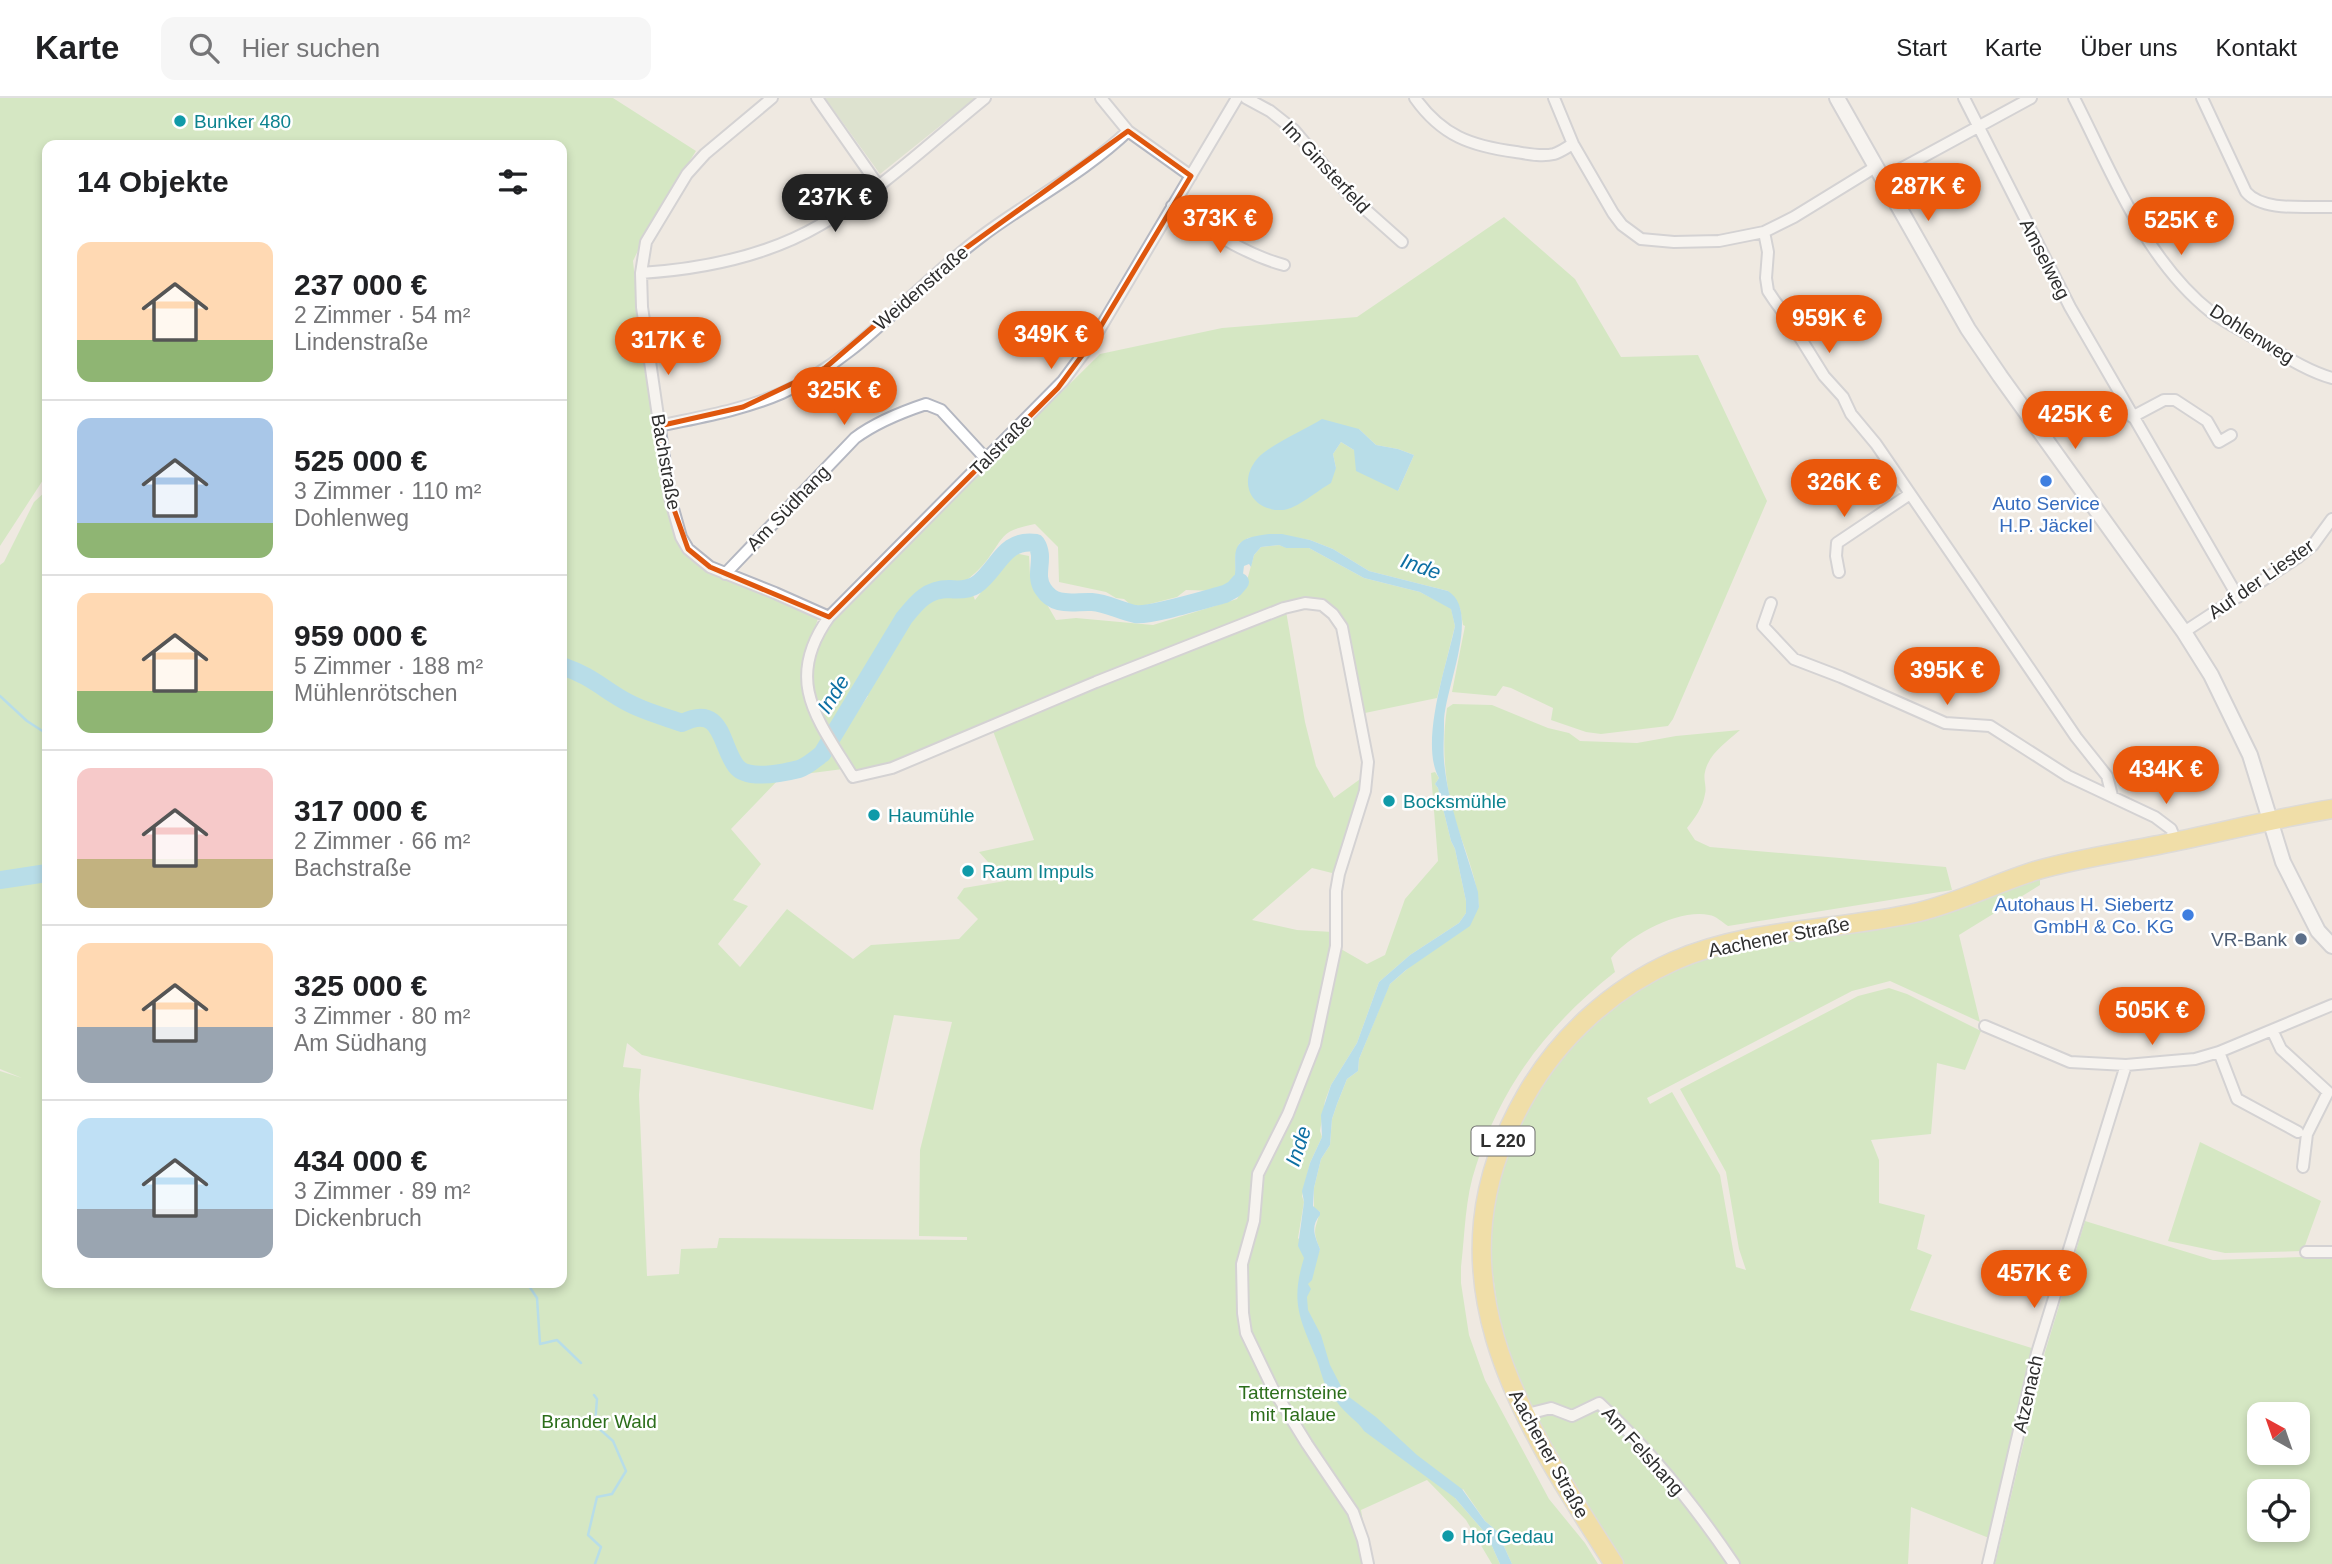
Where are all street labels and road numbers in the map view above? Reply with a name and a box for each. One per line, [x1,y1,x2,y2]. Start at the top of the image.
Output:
street label: Im Ginsterfeld [1278,117,1374,217]
street label: Amselweg [2016,215,2074,303]
street label: Weidenstraße [870,241,972,335]
street label: Dohlenweg [2206,300,2298,368]
street label: Talstraße [966,410,1036,480]
street label: Bachstraße [647,412,685,512]
street label: Am Südhang [742,461,834,555]
street label: Auf der Liester [2204,535,2318,623]
street label: Aachener Straße [1706,913,1852,961]
road number: L 220 [1472,1126,1534,1156]
street label: Atzenach [2009,1353,2047,1435]
street label: Aachener Straße [1505,1386,1593,1522]
street label: Am Felshang [1598,1402,1688,1500]

